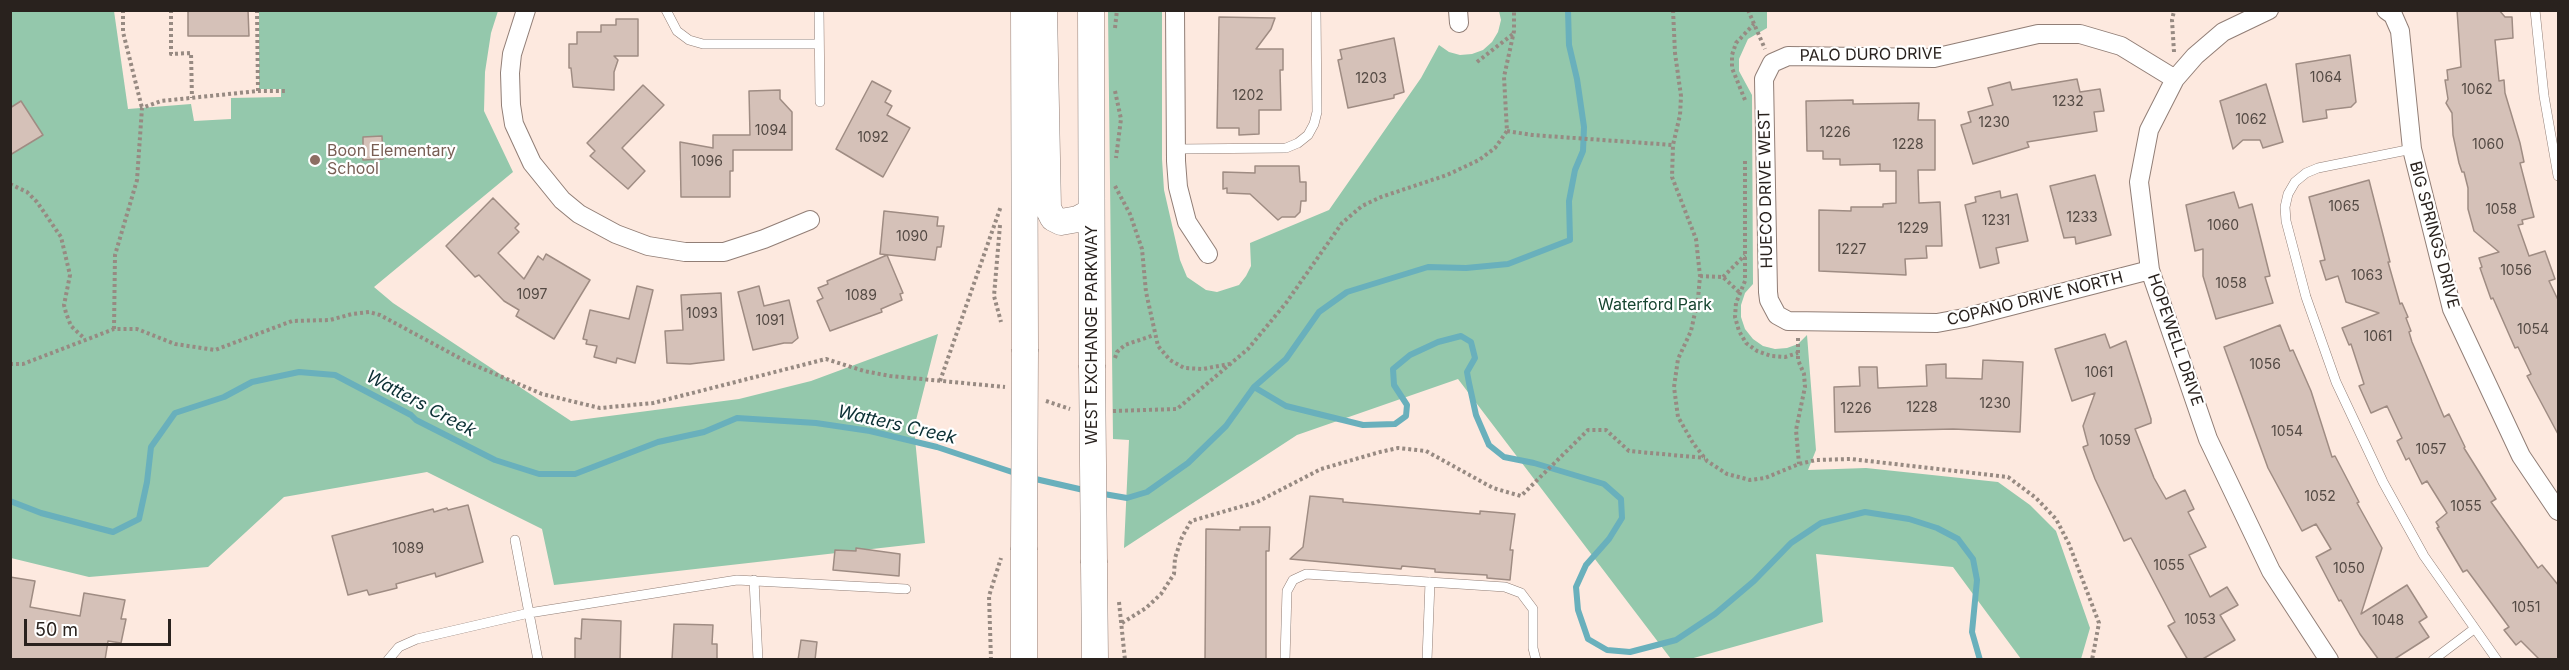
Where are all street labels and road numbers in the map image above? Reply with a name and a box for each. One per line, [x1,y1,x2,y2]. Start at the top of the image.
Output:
street label: PALO DURO DRIVE [1799,44,1943,66]
street label: HUECO DRIVE WEST [1755,109,1777,269]
street label: BIG SPRINGS DRIVE [2405,159,2463,311]
street label: WEST EXCHANGE PARKWAY [1082,225,1102,445]
street label: COPANO DRIVE NORTH [1945,268,2125,330]
street label: HOPEWELL DRIVE [2143,271,2207,409]

